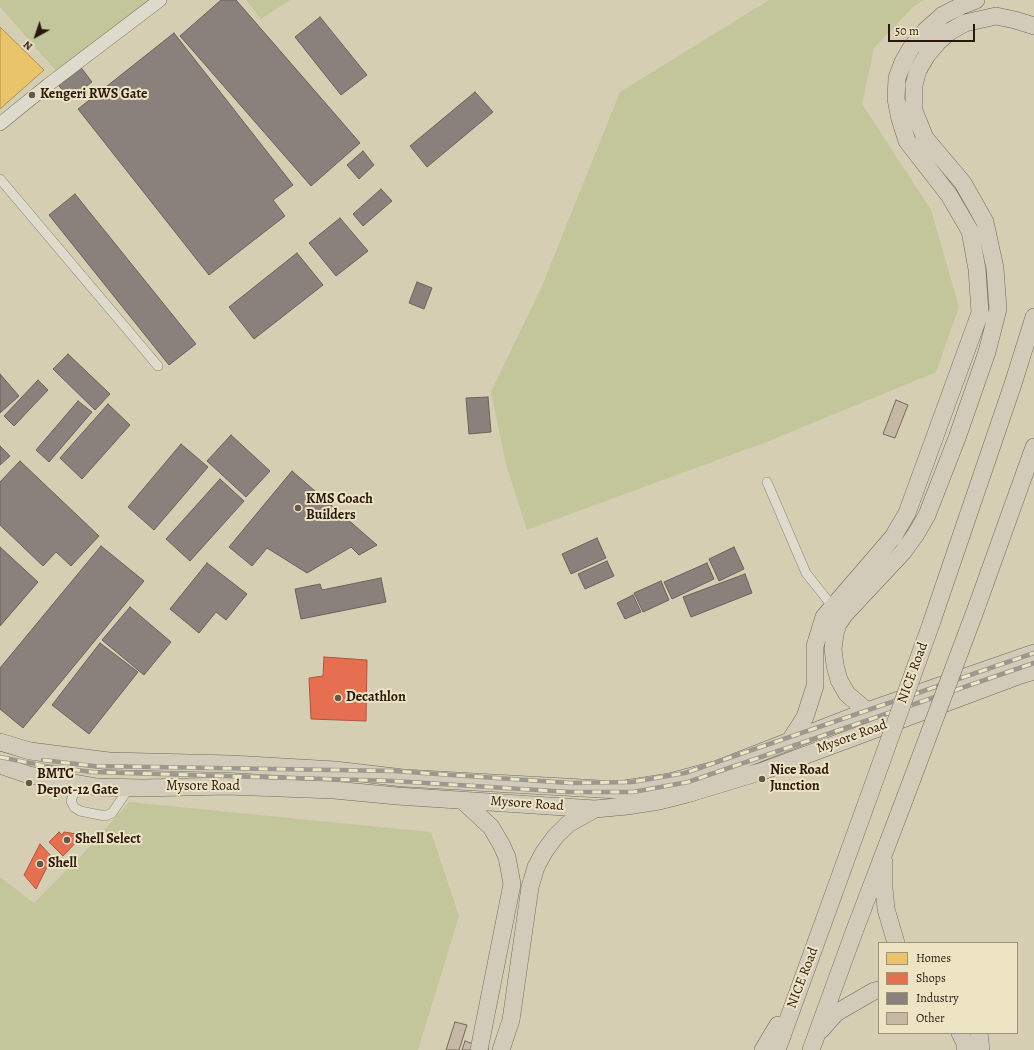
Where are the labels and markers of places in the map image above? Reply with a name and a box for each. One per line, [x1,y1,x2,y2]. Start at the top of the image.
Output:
place label: Kengeri RWS Gate [40,87,148,103]
marker: Kengeri RWS Gate [27,90,37,100]
place label: KMS Coach Builders [306,492,373,524]
marker: KMS Coach Builders [293,503,303,513]
place label: Decathlon [346,690,406,706]
marker: Decathlon [333,693,343,703]
place label: Nice Road Junction [770,763,829,796]
place label: BMTC Depot-12 Gate [37,767,119,800]
marker: Nice Road Junction [757,774,767,784]
marker: BMTC Depot-12 Gate [24,778,34,788]
place label: Shell Select [75,832,141,848]
marker: Shell Select [62,835,72,845]
place label: Shell [48,856,77,872]
marker: Shell [35,859,45,869]

